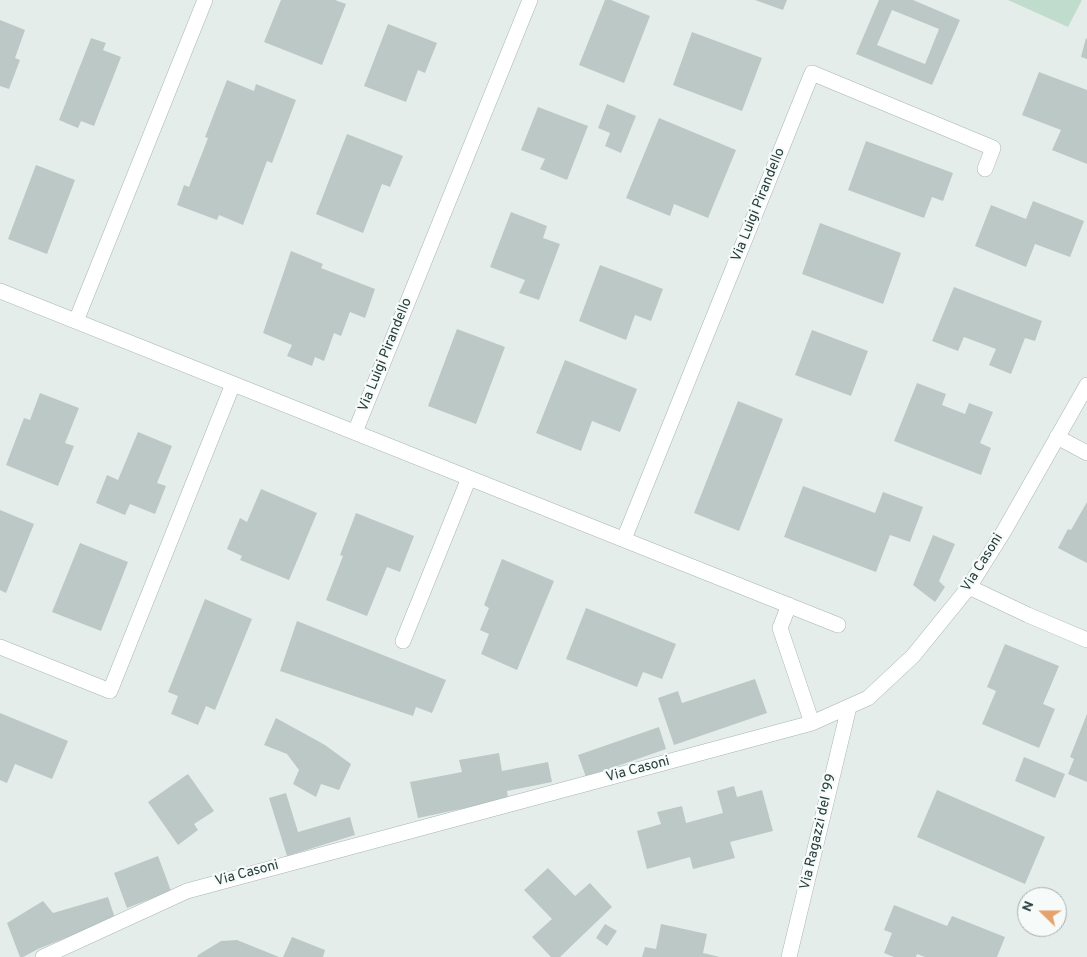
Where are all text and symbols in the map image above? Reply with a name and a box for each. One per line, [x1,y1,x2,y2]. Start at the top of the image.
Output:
street label: Via Luigi Pirandello [729,146,789,264]
street label: Via Luigi Pirandello [356,296,416,414]
street label: Via Casoni [959,531,1007,595]
street label: Via Casoni [604,753,672,787]
street label: Via Ragazzi del '99 [797,772,841,892]
street label: Via Casoni [213,857,281,891]
north arrow [1017,887,1067,937]
text: N [1019,899,1038,914]

